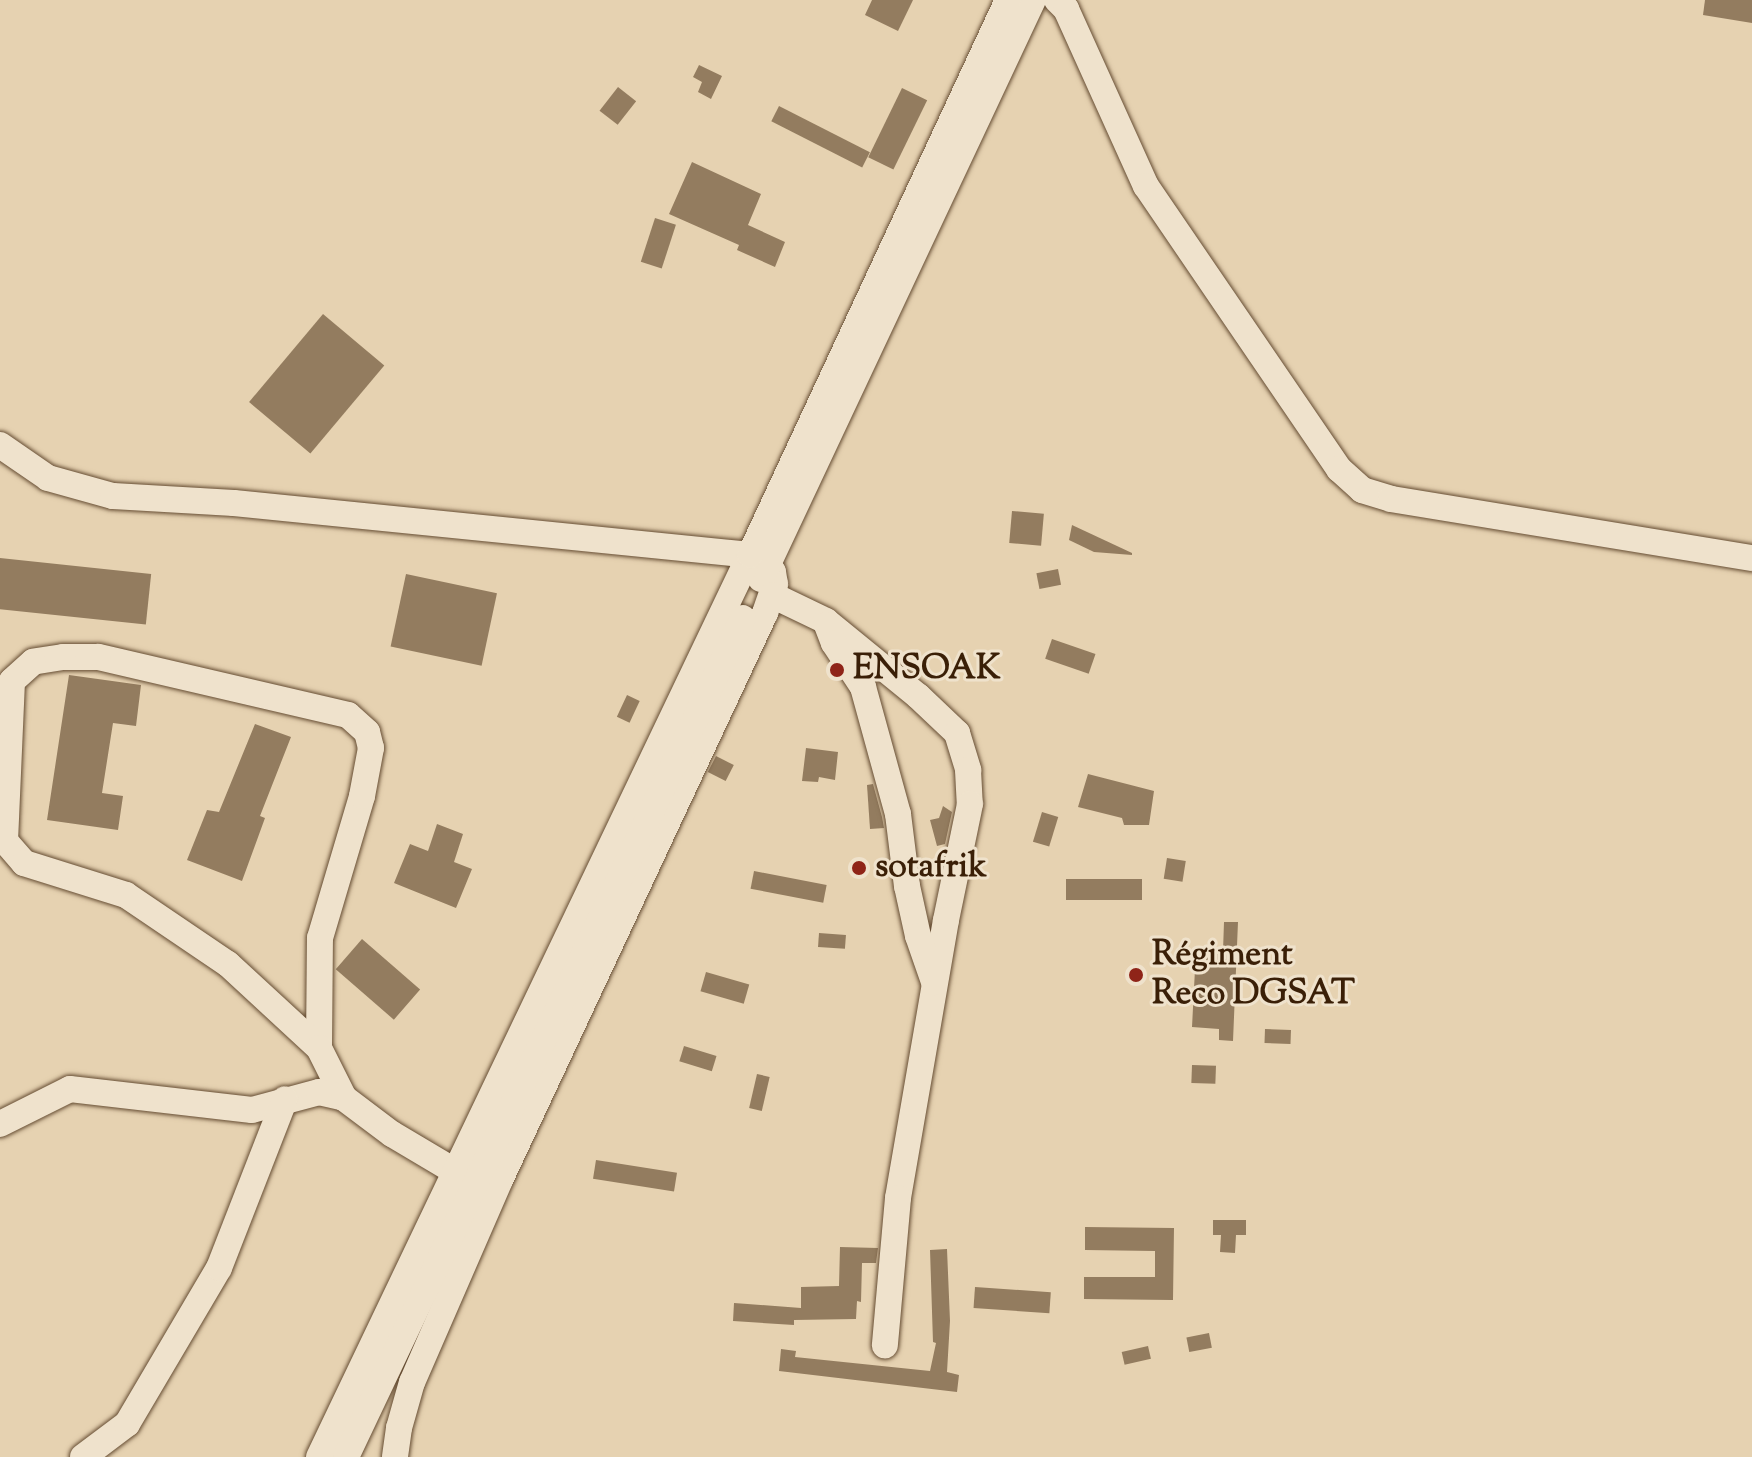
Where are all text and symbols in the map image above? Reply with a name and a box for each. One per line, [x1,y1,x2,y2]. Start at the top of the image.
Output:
place label: ENSOAK [853,650,1000,690]
marker: ENSOAK [828,661,846,679]
place label: sotafrik [875,848,987,888]
marker: sotafrik [850,859,868,877]
place label: Régiment Reco DGSAT [1152,935,1355,1014]
marker: Régiment Reco DGSAT [1127,966,1145,984]

